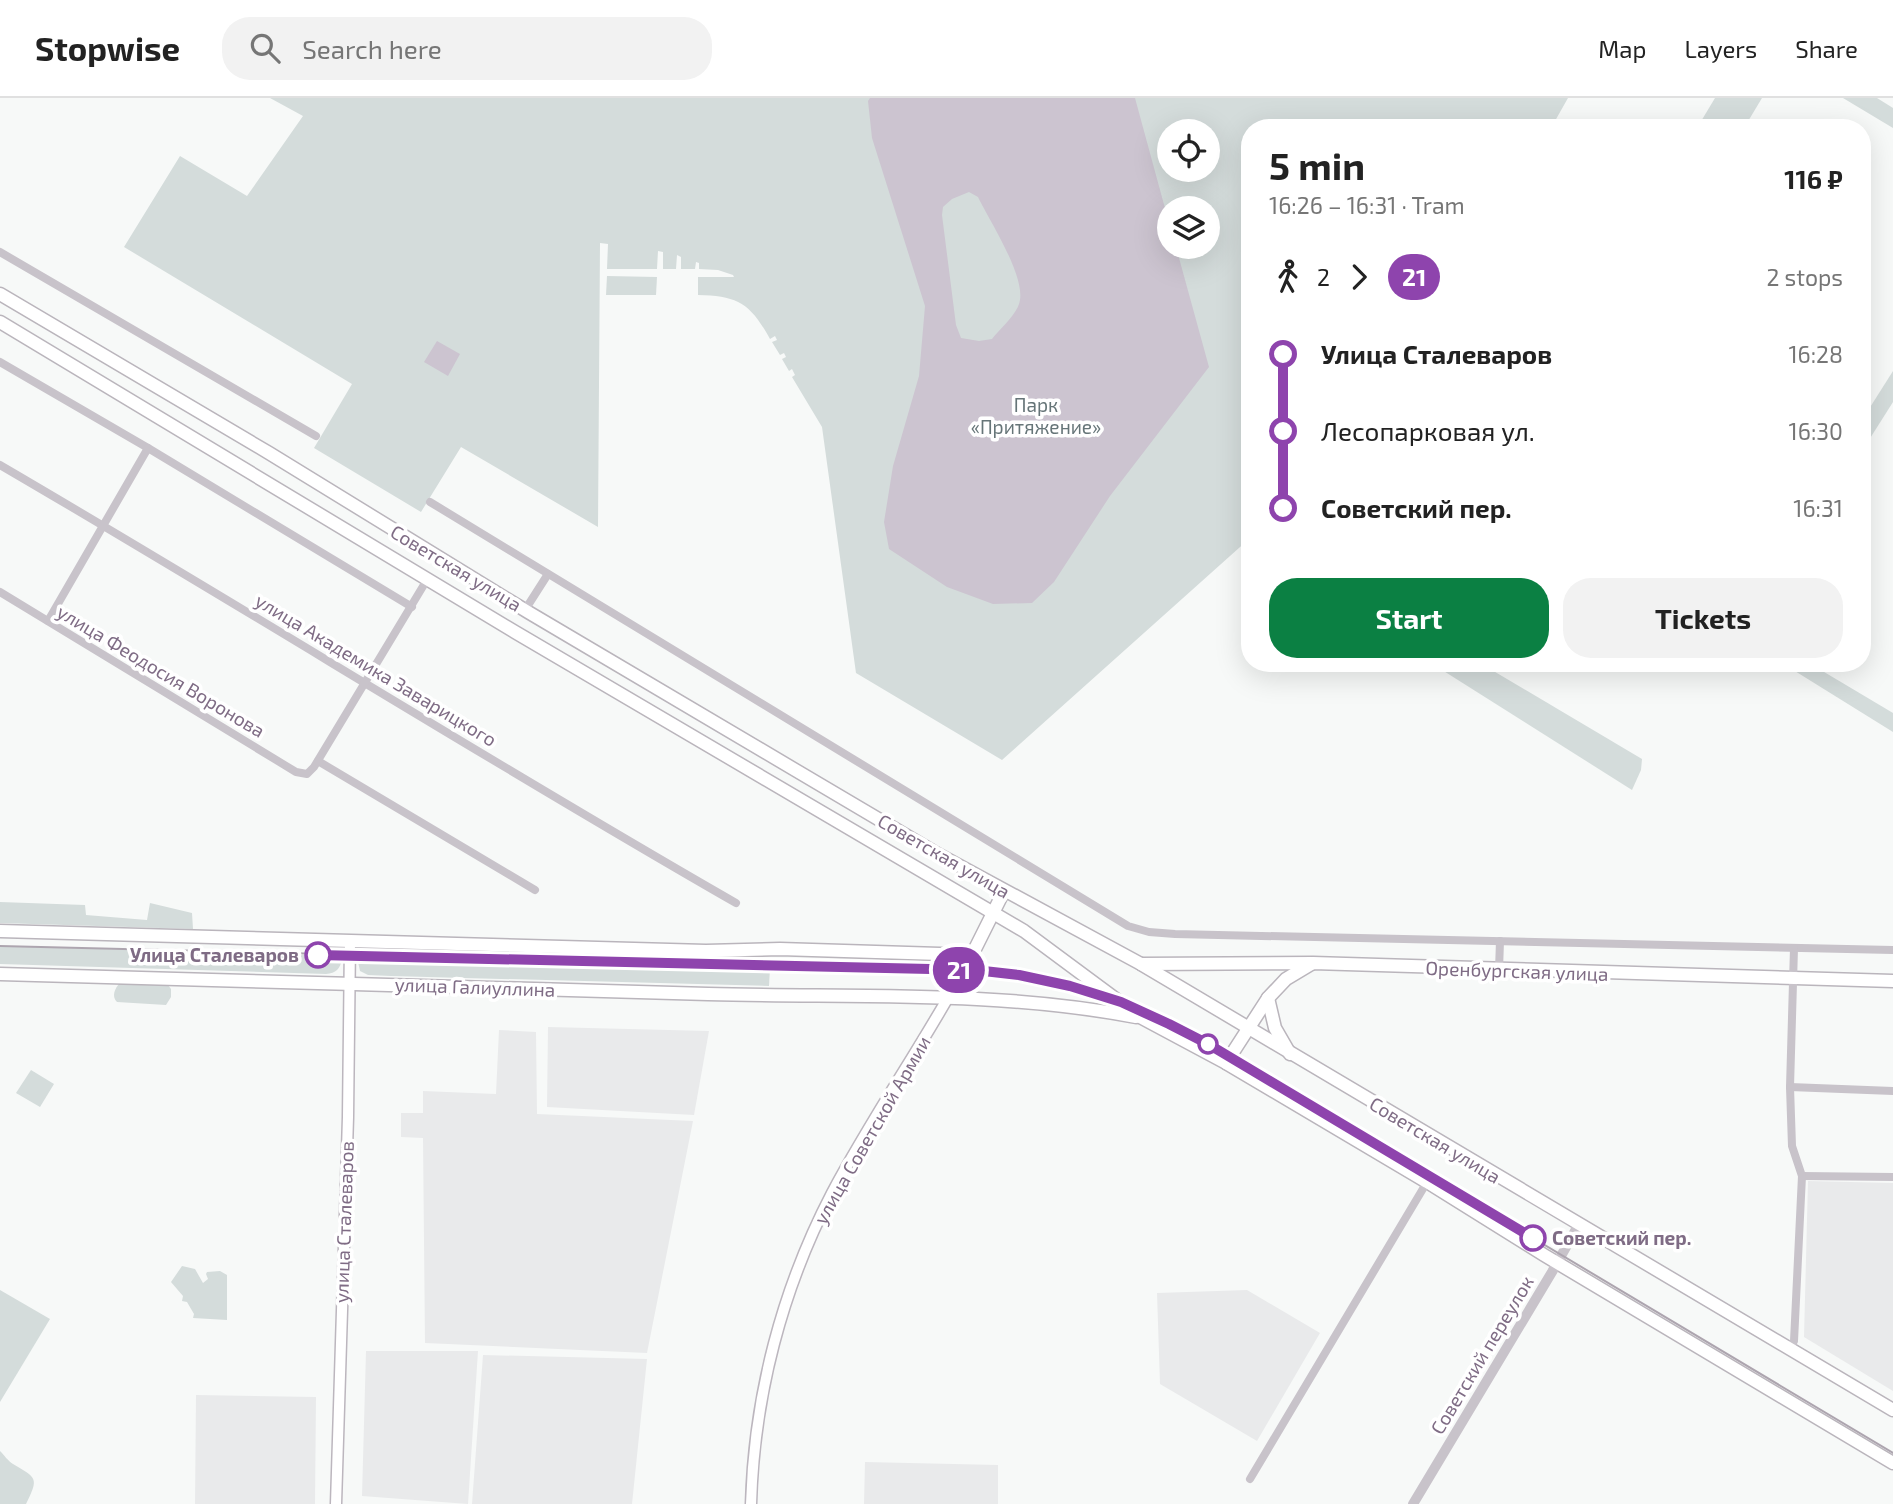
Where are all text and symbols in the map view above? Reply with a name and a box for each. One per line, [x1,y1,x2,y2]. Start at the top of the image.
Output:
search box [222,17,712,80]
text: Stopwise [35,28,180,68]
icon: search [246,29,284,67]
text: Search here [302,33,442,64]
text: Map [1598,34,1646,63]
text: Layers [1684,34,1757,63]
text: Share [1795,34,1858,63]
map controls [1157,119,1220,259]
button: locate [1157,119,1220,182]
text: 5 min [1269,142,1365,188]
text: 116 ₽ [1784,163,1843,194]
text: 16:26 – 16:31 · Tram [1269,191,1465,219]
button: layers [1157,196,1220,259]
icon: walk [1269,258,1307,296]
icon: forward [1340,258,1378,296]
text: 21 [1402,262,1426,291]
text: 2 [1317,263,1330,291]
text: 2 stops [1766,263,1843,291]
text: Улица Сталеваров [1321,338,1552,369]
text: 16:28 [1788,340,1843,368]
park label: Парк «Притяжение» [971,393,1101,438]
text: Лесопарковая ул. [1321,415,1535,446]
text: 16:30 [1789,417,1843,445]
text: Советский пер. [1321,492,1512,523]
text: 16:31 [1793,494,1843,522]
street label: Советская улица [386,519,526,617]
button: Start [1269,578,1549,658]
button: Tickets [1563,578,1843,658]
street label: улица Академика Заварицкого [251,588,501,752]
street label: улица Феодосия Воронова [53,599,269,743]
street label: Советская улица [874,808,1014,904]
marker: Улица Сталеваров [305,942,331,968]
place label: Улица Сталеваров [130,943,299,966]
line badge: 21 [928,947,990,993]
text: 21 [947,955,971,984]
street label: Оренбургская улица [1425,956,1609,986]
street label: улица Галиуллина [394,972,556,1002]
street label: улица Советской Армии [808,1032,936,1228]
unlabelled marker [1198,1034,1218,1054]
street label: Советская улица [1365,1091,1505,1189]
street label: улица Сталеваров [329,1140,359,1304]
marker: Советский пер. [1520,1225,1546,1251]
place label: Советский пер. [1552,1226,1691,1249]
street label: Советский переулок [1425,1271,1539,1439]

